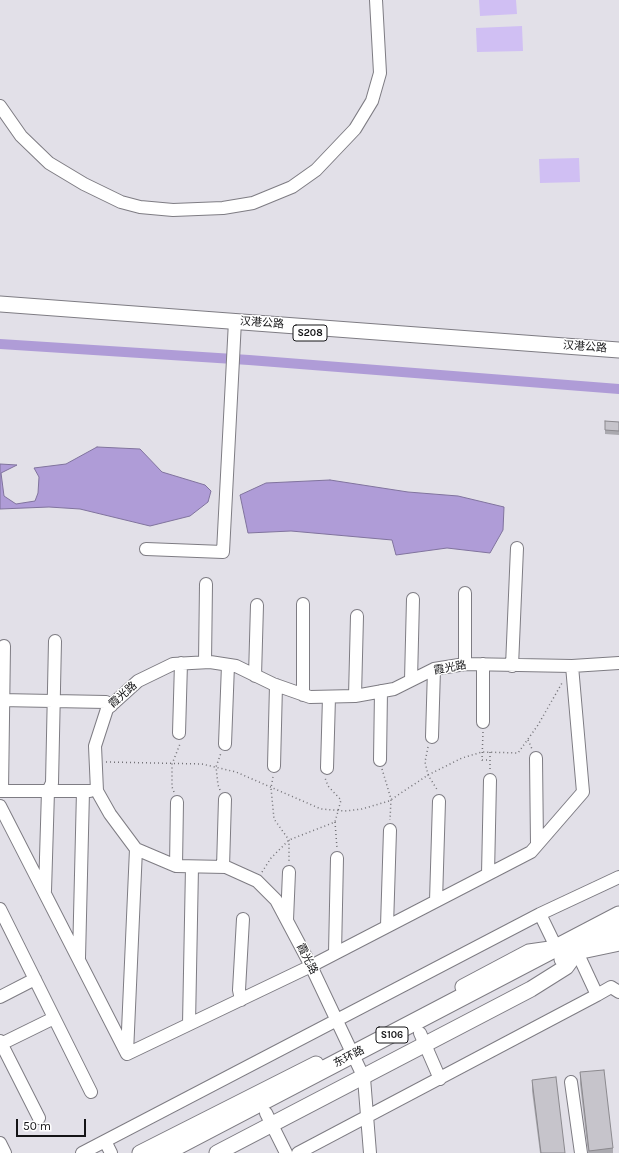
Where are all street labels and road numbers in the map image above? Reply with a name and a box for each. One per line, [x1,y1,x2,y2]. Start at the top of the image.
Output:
street label: 汉港公路 [240,315,284,331]
road number: S208 [293,325,327,341]
street label: 汉港公路 [563,339,607,355]
street label: 霞光路 [433,659,467,677]
street label: 霞光路 [106,679,140,711]
street label: 霞光路 [294,941,320,977]
road number: S106 [376,1027,408,1043]
street label: 东环路 [331,1044,367,1070]

